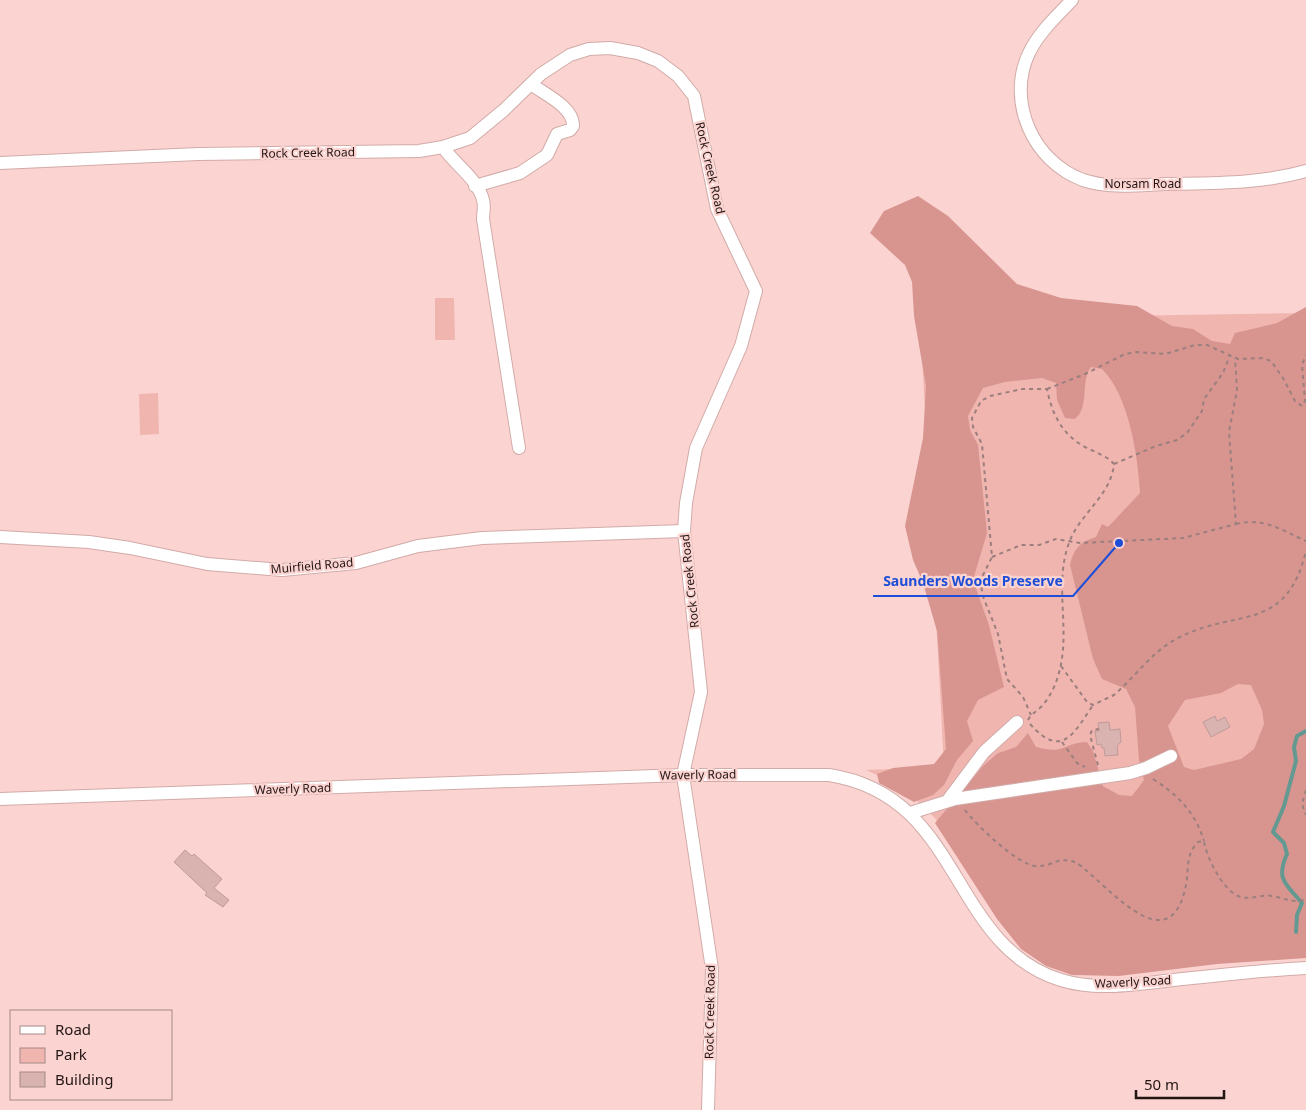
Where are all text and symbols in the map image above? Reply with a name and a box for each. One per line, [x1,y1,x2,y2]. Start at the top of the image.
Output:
street label: Rock Creek Road [692,120,729,216]
street label: Rock Creek Road [261,143,355,162]
street label: Norsam Road [1105,175,1182,192]
street label: Rock Creek Road [676,533,703,629]
street label: Muirfield Road [270,553,354,578]
callout: Saunders Woods Preserve [873,567,1073,596]
text: Saunders Woods Preserve [883,571,1063,590]
street label: Waverly Road [660,765,736,784]
street label: Waverly Road [254,779,332,798]
street label: Rock Creek Road [700,965,719,1059]
street label: Waverly Road [1094,971,1172,992]
legend [10,1010,172,1100]
text: Road [55,1019,91,1039]
text: Park [55,1044,87,1064]
scale bar [1136,1068,1224,1100]
text: Building [55,1069,113,1089]
text: 50 m [1144,1074,1179,1094]

